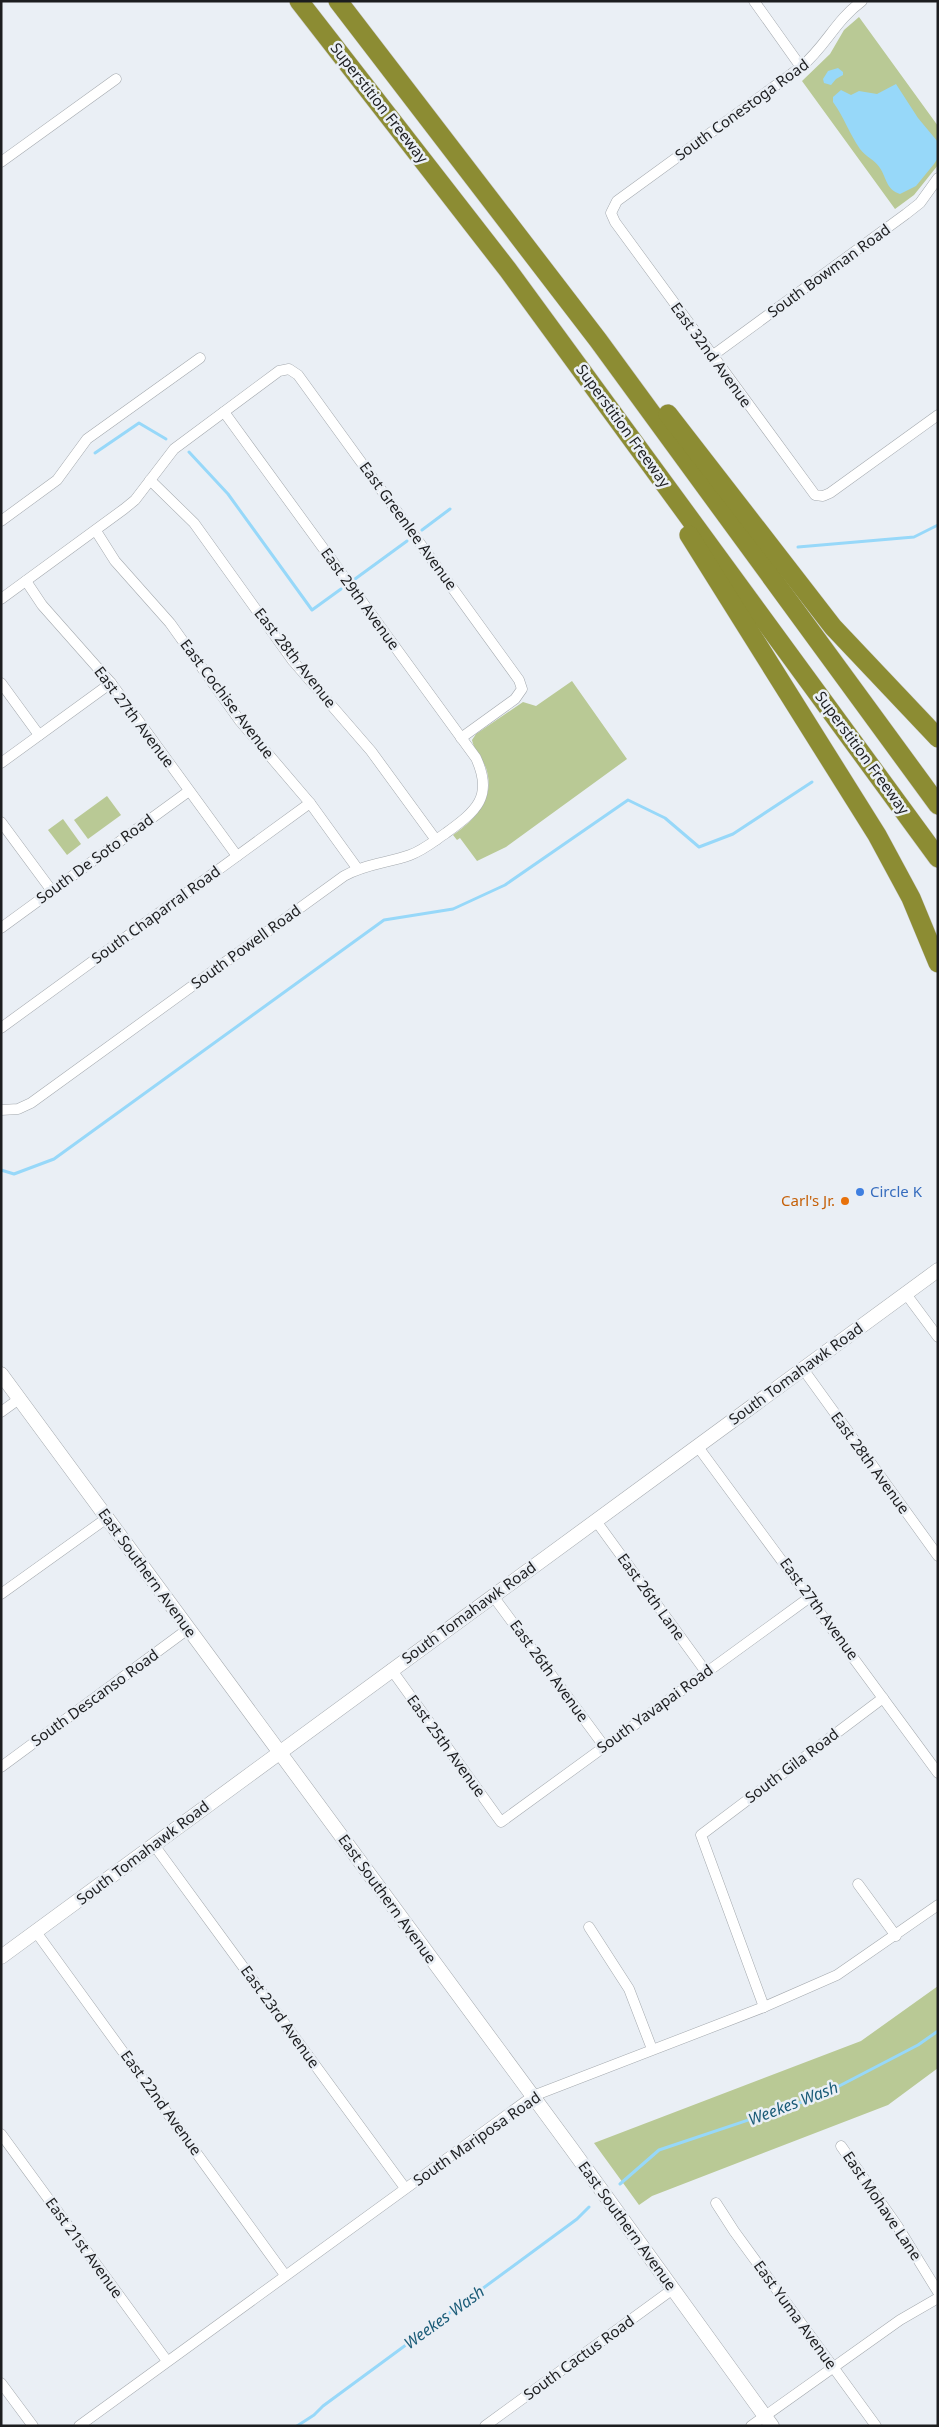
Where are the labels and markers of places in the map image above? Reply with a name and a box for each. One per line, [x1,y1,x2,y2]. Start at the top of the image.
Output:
place label: Circle K [870,1181,923,1201]
marker: Circle K [854,1186,866,1198]
place label: Carl's Jr. [781,1190,835,1210]
marker: Carl's Jr. [839,1195,851,1207]

